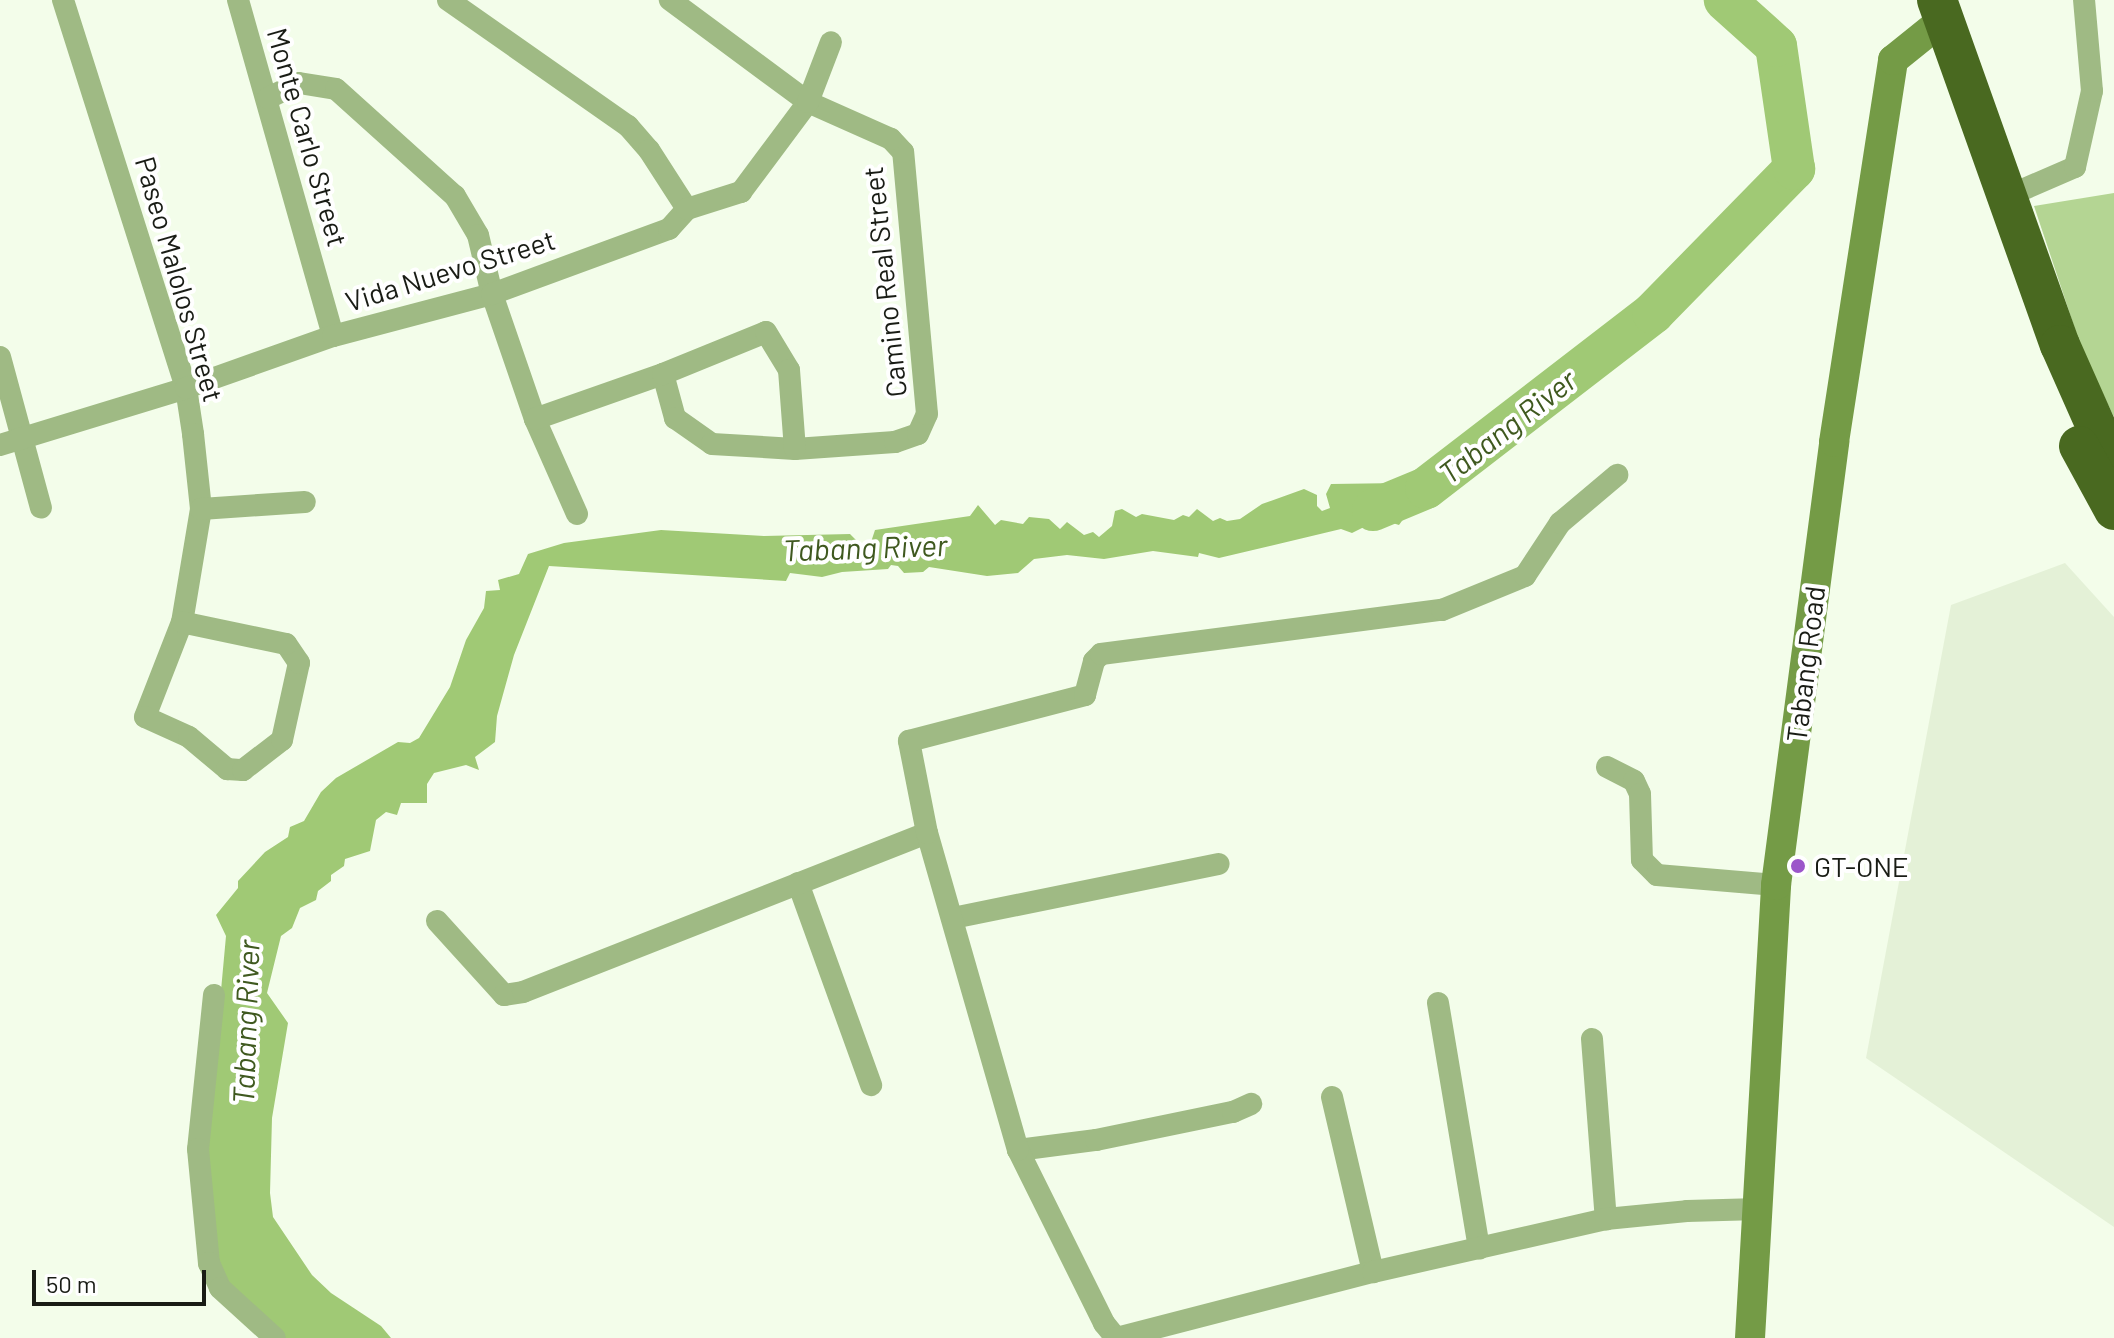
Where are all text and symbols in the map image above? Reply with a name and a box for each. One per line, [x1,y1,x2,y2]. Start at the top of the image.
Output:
street label: Monte Carlo Street [261,24,355,250]
street label: Paseo Malolos Street [129,153,231,405]
street label: Camino Real Street [855,165,913,399]
street label: Vida Nuevo Street [341,222,559,318]
water label: Tabang River [1431,361,1583,491]
water label: Tabang River [782,526,948,568]
street label: Tabang Road [1779,584,1831,744]
place label: GT-ONE [1814,849,1909,883]
marker: GT-ONE [1789,857,1807,875]
water label: Tabang River [224,939,266,1105]
scale bar [36,1254,210,1304]
text: 50 m [46,1269,97,1298]

